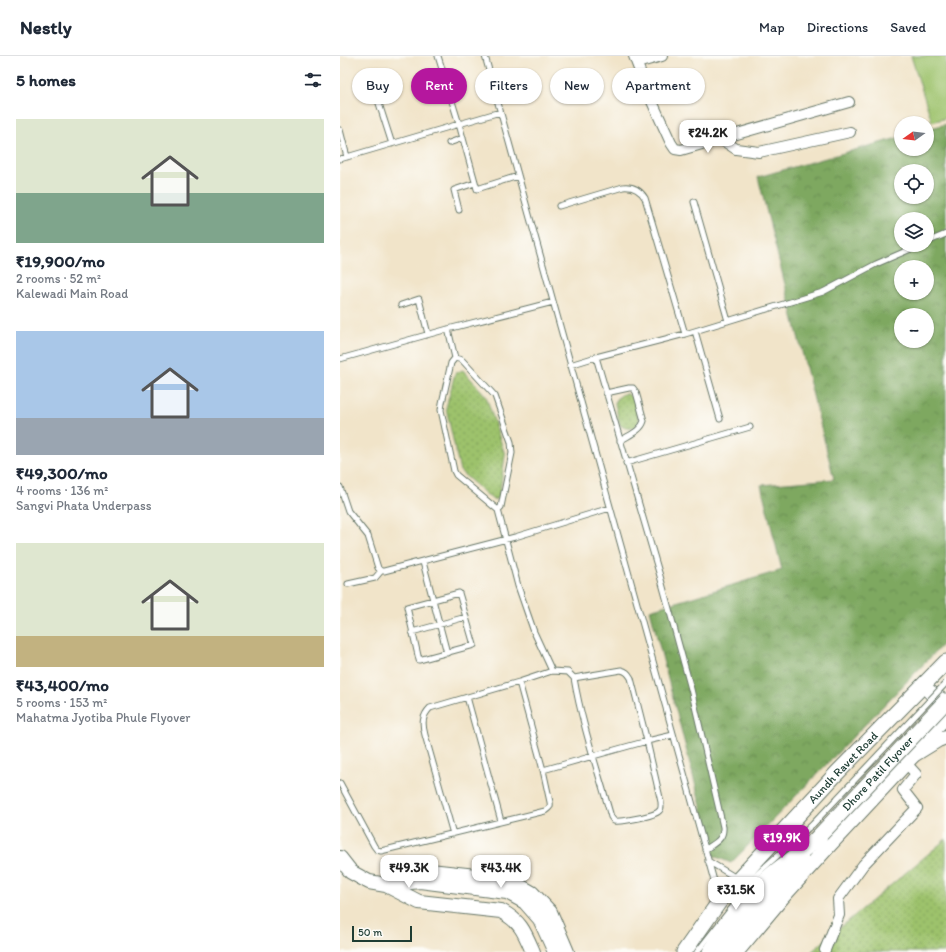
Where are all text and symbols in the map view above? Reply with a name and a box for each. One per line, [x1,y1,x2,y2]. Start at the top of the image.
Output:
text: Nestly [20,16,72,39]
text: Map [759,19,785,36]
text: Directions [807,19,868,36]
text: Saved [890,19,926,36]
chip: Buy [352,68,403,104]
chip: Rent [411,68,467,104]
chip: Filters [475,68,542,104]
chip: New [550,68,604,104]
chip: Apartment [612,68,705,104]
icon: filters [302,69,324,91]
text: 5 homes [16,70,76,90]
north arrow [894,116,934,156]
map controls [894,116,934,348]
pin: ₹24.2K [675,120,741,154]
text: ₹24.2K [688,125,728,140]
icon: home [134,145,206,217]
button: locate [894,164,934,204]
button: layers [894,212,934,252]
text: ₹19,900/mo [16,251,105,271]
button: + [894,260,934,300]
text: 2 rooms · 52 m² [16,271,101,286]
text: Kalewadi Main Road [16,286,128,301]
button: − [894,308,934,348]
icon: home [134,357,206,429]
text: ₹49,300/mo [16,463,108,483]
text: 4 rooms · 136 m² [16,483,108,498]
text: Sangvi Phata Underpass [16,498,151,513]
icon: home [134,569,206,641]
text: ₹43,400/mo [16,675,109,695]
text: 5 rooms · 153 m² [16,695,107,710]
text: Mahatma Jyotiba Phule Flyover [16,710,191,725]
street label: Aundh Ravet Road [805,728,881,806]
street label: Dhore Patil Flyover [839,733,917,814]
pin: ₹19.9K [749,825,815,859]
text: ₹19.9K [763,830,801,845]
pin: ₹49.3K [376,855,442,889]
pin: ₹43.4K [468,855,534,889]
text: ₹49.3K [389,860,429,875]
text: ₹43.4K [481,860,521,875]
pin: ₹31.5K [703,877,769,911]
text: ₹31.5K [717,882,755,897]
scale bar [352,924,412,943]
text: 50 m [358,926,382,939]

